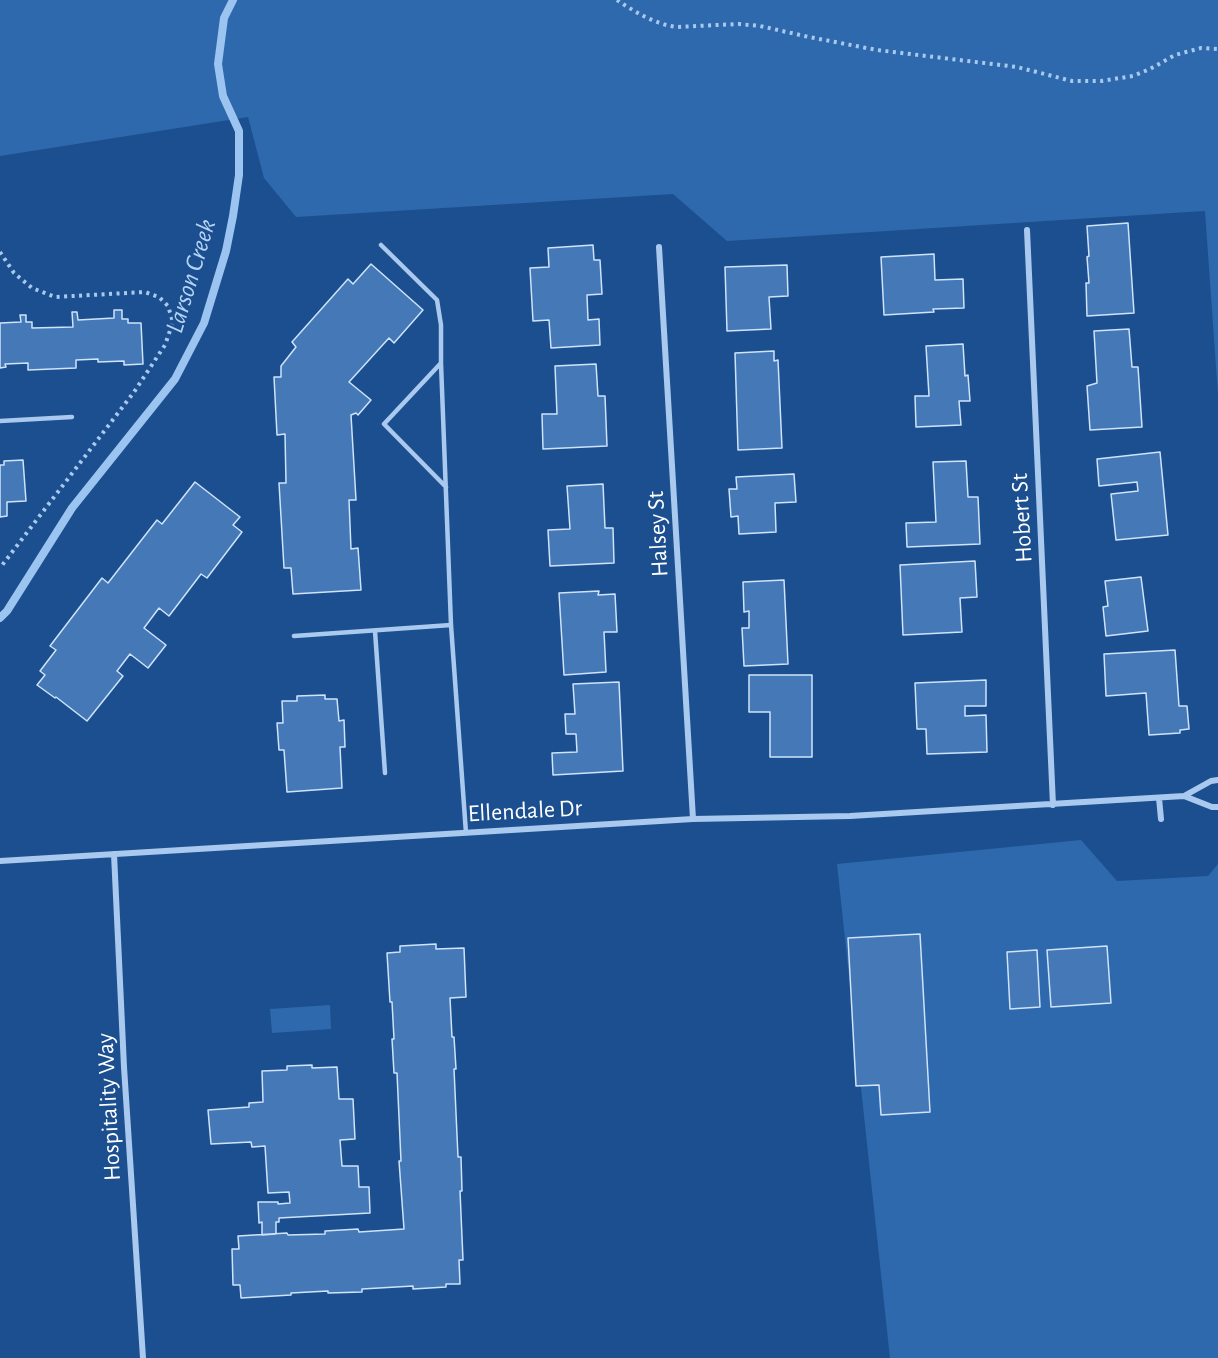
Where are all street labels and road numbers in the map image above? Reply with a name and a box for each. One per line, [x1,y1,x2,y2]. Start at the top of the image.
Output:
street label: Hobert St [1005,473,1039,563]
street label: Halsey St [641,490,675,578]
street label: Ellendale Dr [467,794,583,828]
street label: Hospitality Way [91,1032,127,1182]

